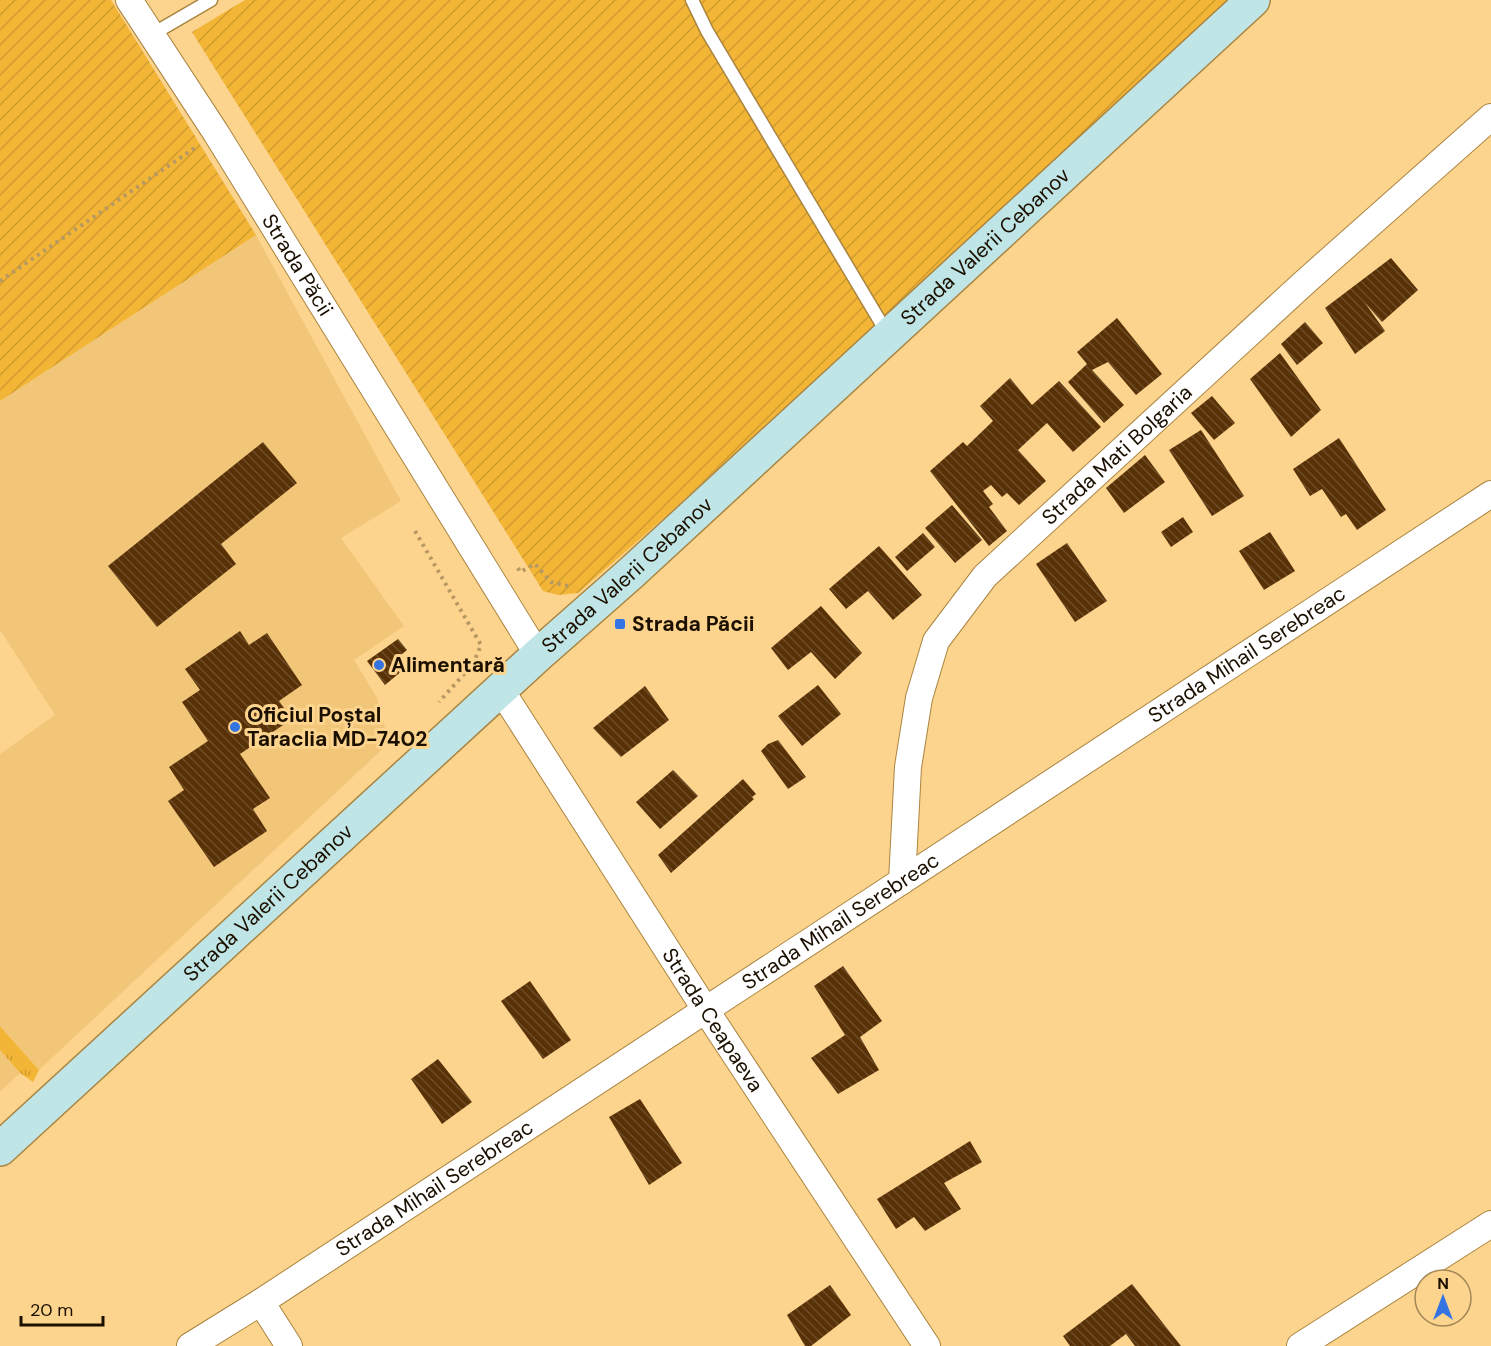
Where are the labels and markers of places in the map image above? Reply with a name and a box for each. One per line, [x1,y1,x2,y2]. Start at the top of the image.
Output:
place label: Strada Păcii [632,610,754,638]
marker: Strada Păcii [613,617,627,631]
place label: Alimentară [391,651,505,679]
marker: Alimentară [372,658,386,672]
place label: Oficiul Poștal Taraclia MD-7402 [247,701,427,753]
marker: Oficiul Poștal Taraclia MD-7402 [228,720,242,734]

